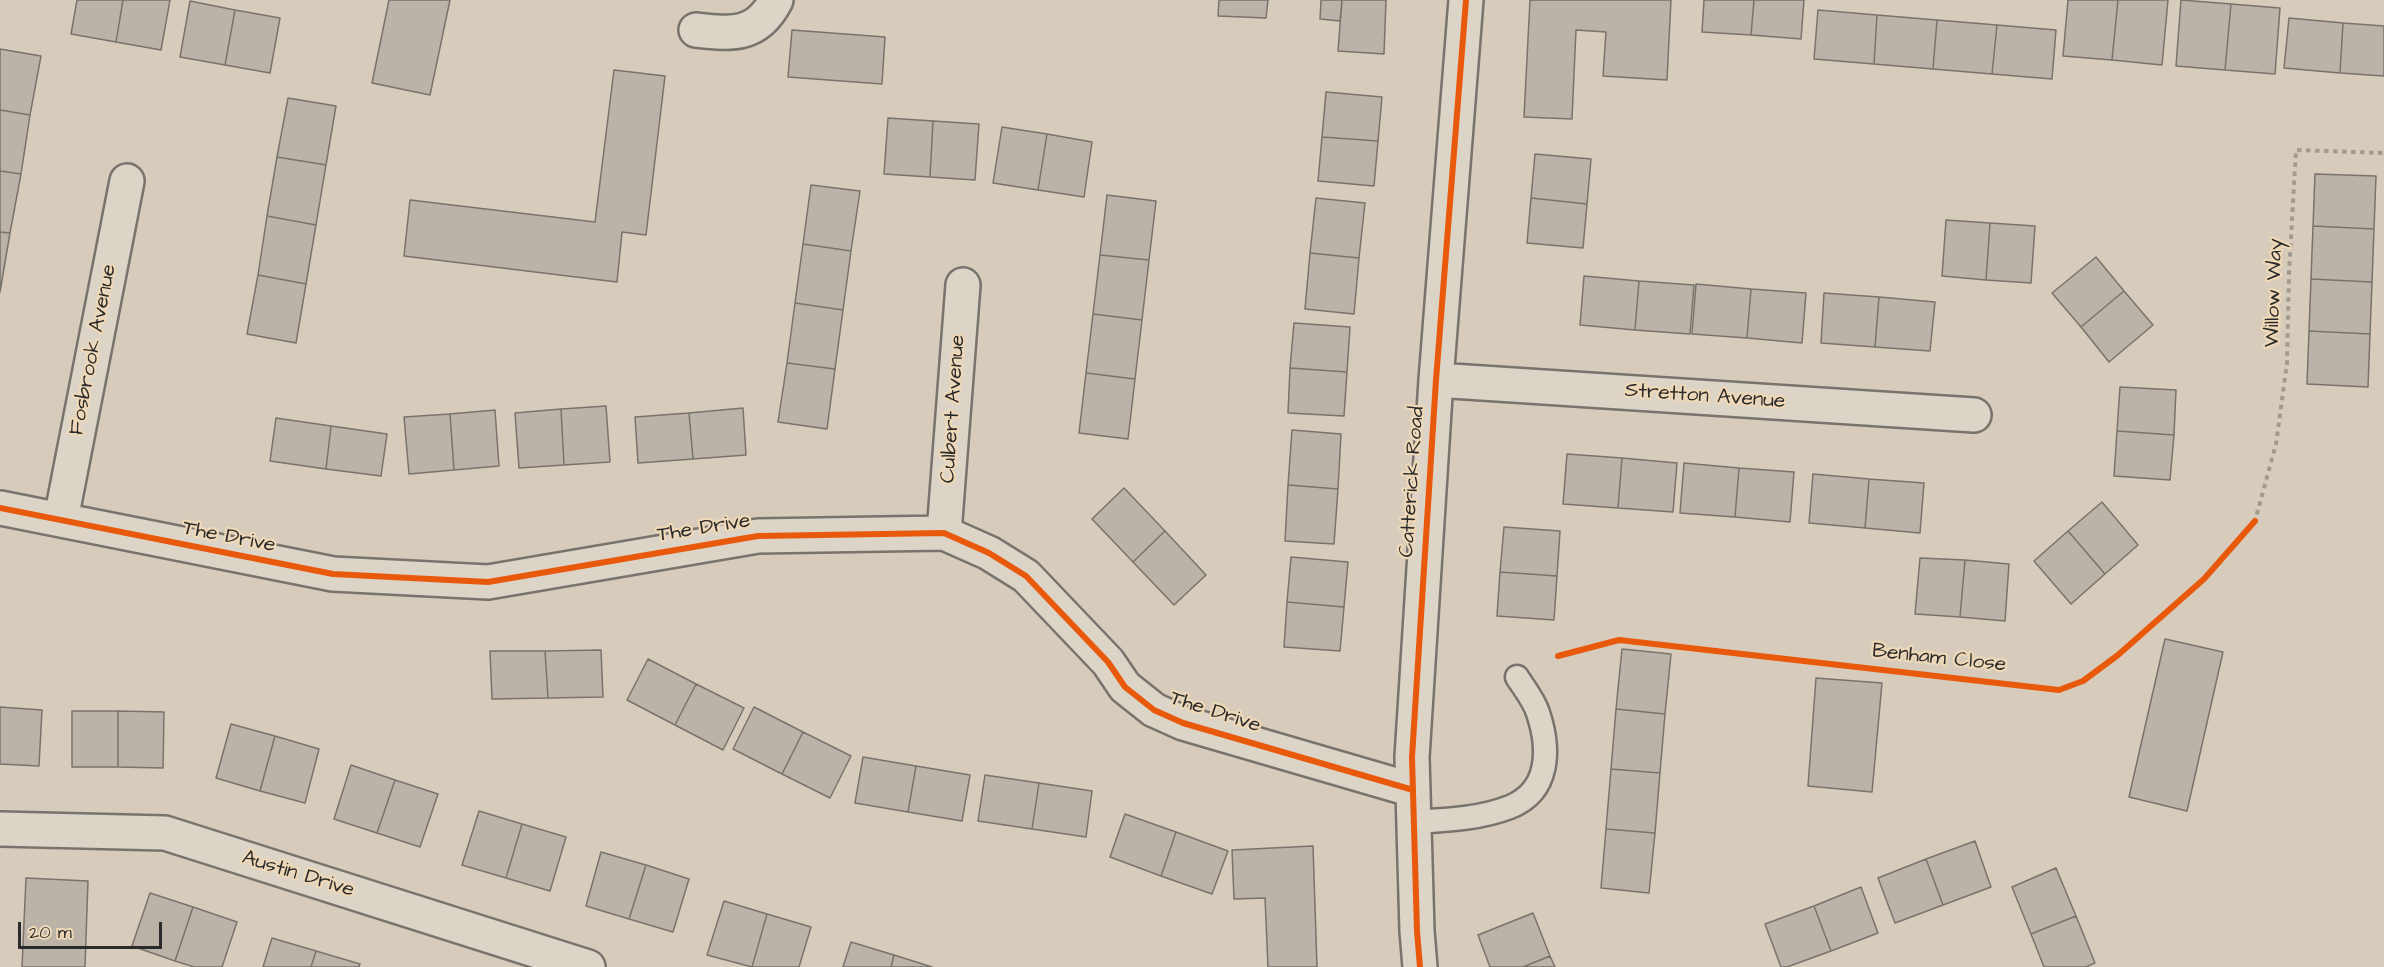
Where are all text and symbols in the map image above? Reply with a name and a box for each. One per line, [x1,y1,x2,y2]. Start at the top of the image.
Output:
street label: Willow Way [2261,238,2289,348]
street label: Fosbrook Avenue [65,262,123,438]
street label: Culbert Avenue [936,334,972,484]
street label: Stretton Avenue [1624,379,1786,415]
street label: Catterick Road [1395,406,1431,558]
street label: The Drive [656,509,752,549]
street label: The Drive [181,517,277,559]
street label: Benham Close [1871,639,2007,679]
street label: The Drive [1166,687,1264,739]
street label: Austin Drive [239,846,357,904]
scale bar [21,910,165,948]
text: 20 m [29,920,72,945]

